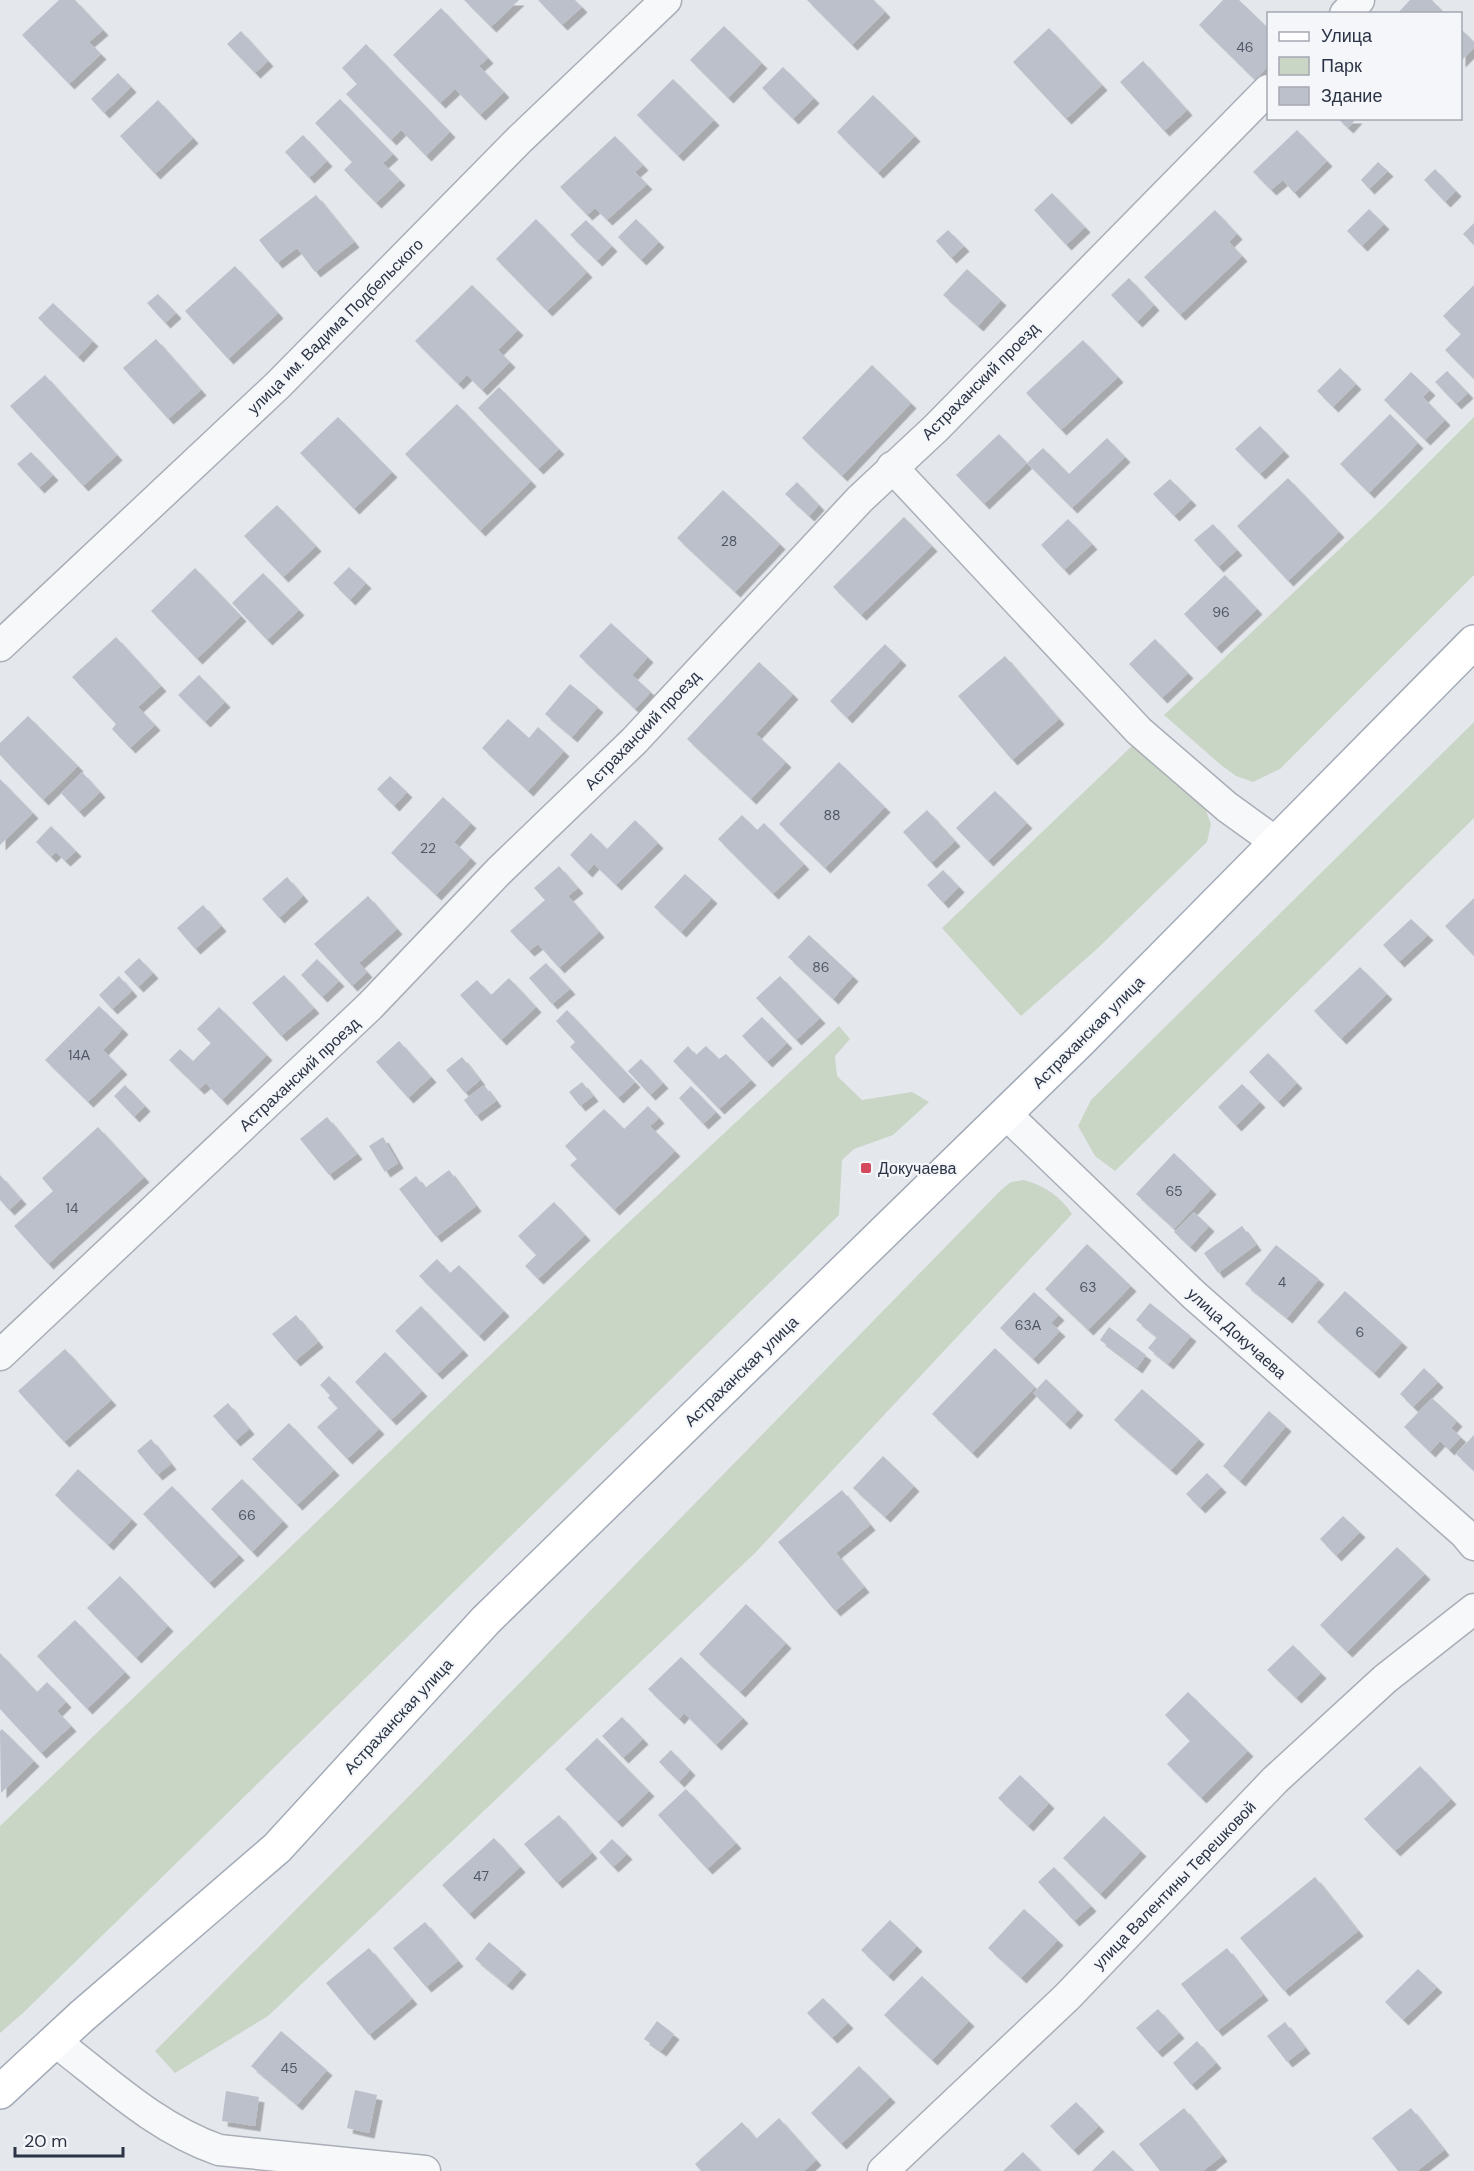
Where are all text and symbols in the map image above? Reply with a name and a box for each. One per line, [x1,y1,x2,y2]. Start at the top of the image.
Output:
legend [1267,12,1462,120]
text: Улица [1321,24,1373,48]
house number: 46 [1236,38,1254,56]
text: Парк [1321,54,1362,78]
text: Здание [1321,84,1382,108]
street label: улица им. Вадима Подбельского [243,234,428,419]
street label: Астраханский проезд [917,318,1044,445]
house number: 28 [721,532,737,550]
house number: 96 [1212,603,1230,621]
street label: Астраханский проезд [580,666,705,794]
house number: 88 [823,806,841,824]
house number: 22 [420,839,436,857]
house number: 86 [812,958,830,976]
street label: Астраханская улица [1028,972,1149,1093]
street label: Астраханский проезд [234,1012,365,1136]
house number: 14А [68,1046,91,1064]
place label: Докучаева [878,1158,957,1179]
marker: Докучаева [859,1161,873,1175]
house number: 65 [1165,1182,1183,1200]
house number: 14 [66,1199,79,1217]
house number: 4 [1278,1273,1287,1291]
house number: 63 [1079,1278,1097,1296]
street label: улица Докучаева [1183,1283,1291,1384]
street label: Астраханская улица [680,1311,803,1431]
house number: 63А [1015,1316,1042,1334]
house number: 6 [1356,1323,1364,1341]
house number: 66 [238,1506,256,1524]
street label: Астраханская улица [339,1654,457,1779]
street label: улица Валентины Терешковой [1088,1797,1261,1974]
house number: 47 [473,1867,489,1885]
house number: 45 [280,2059,298,2077]
scale bar [15,2120,123,2158]
text: 20 m [24,2129,67,2153]

